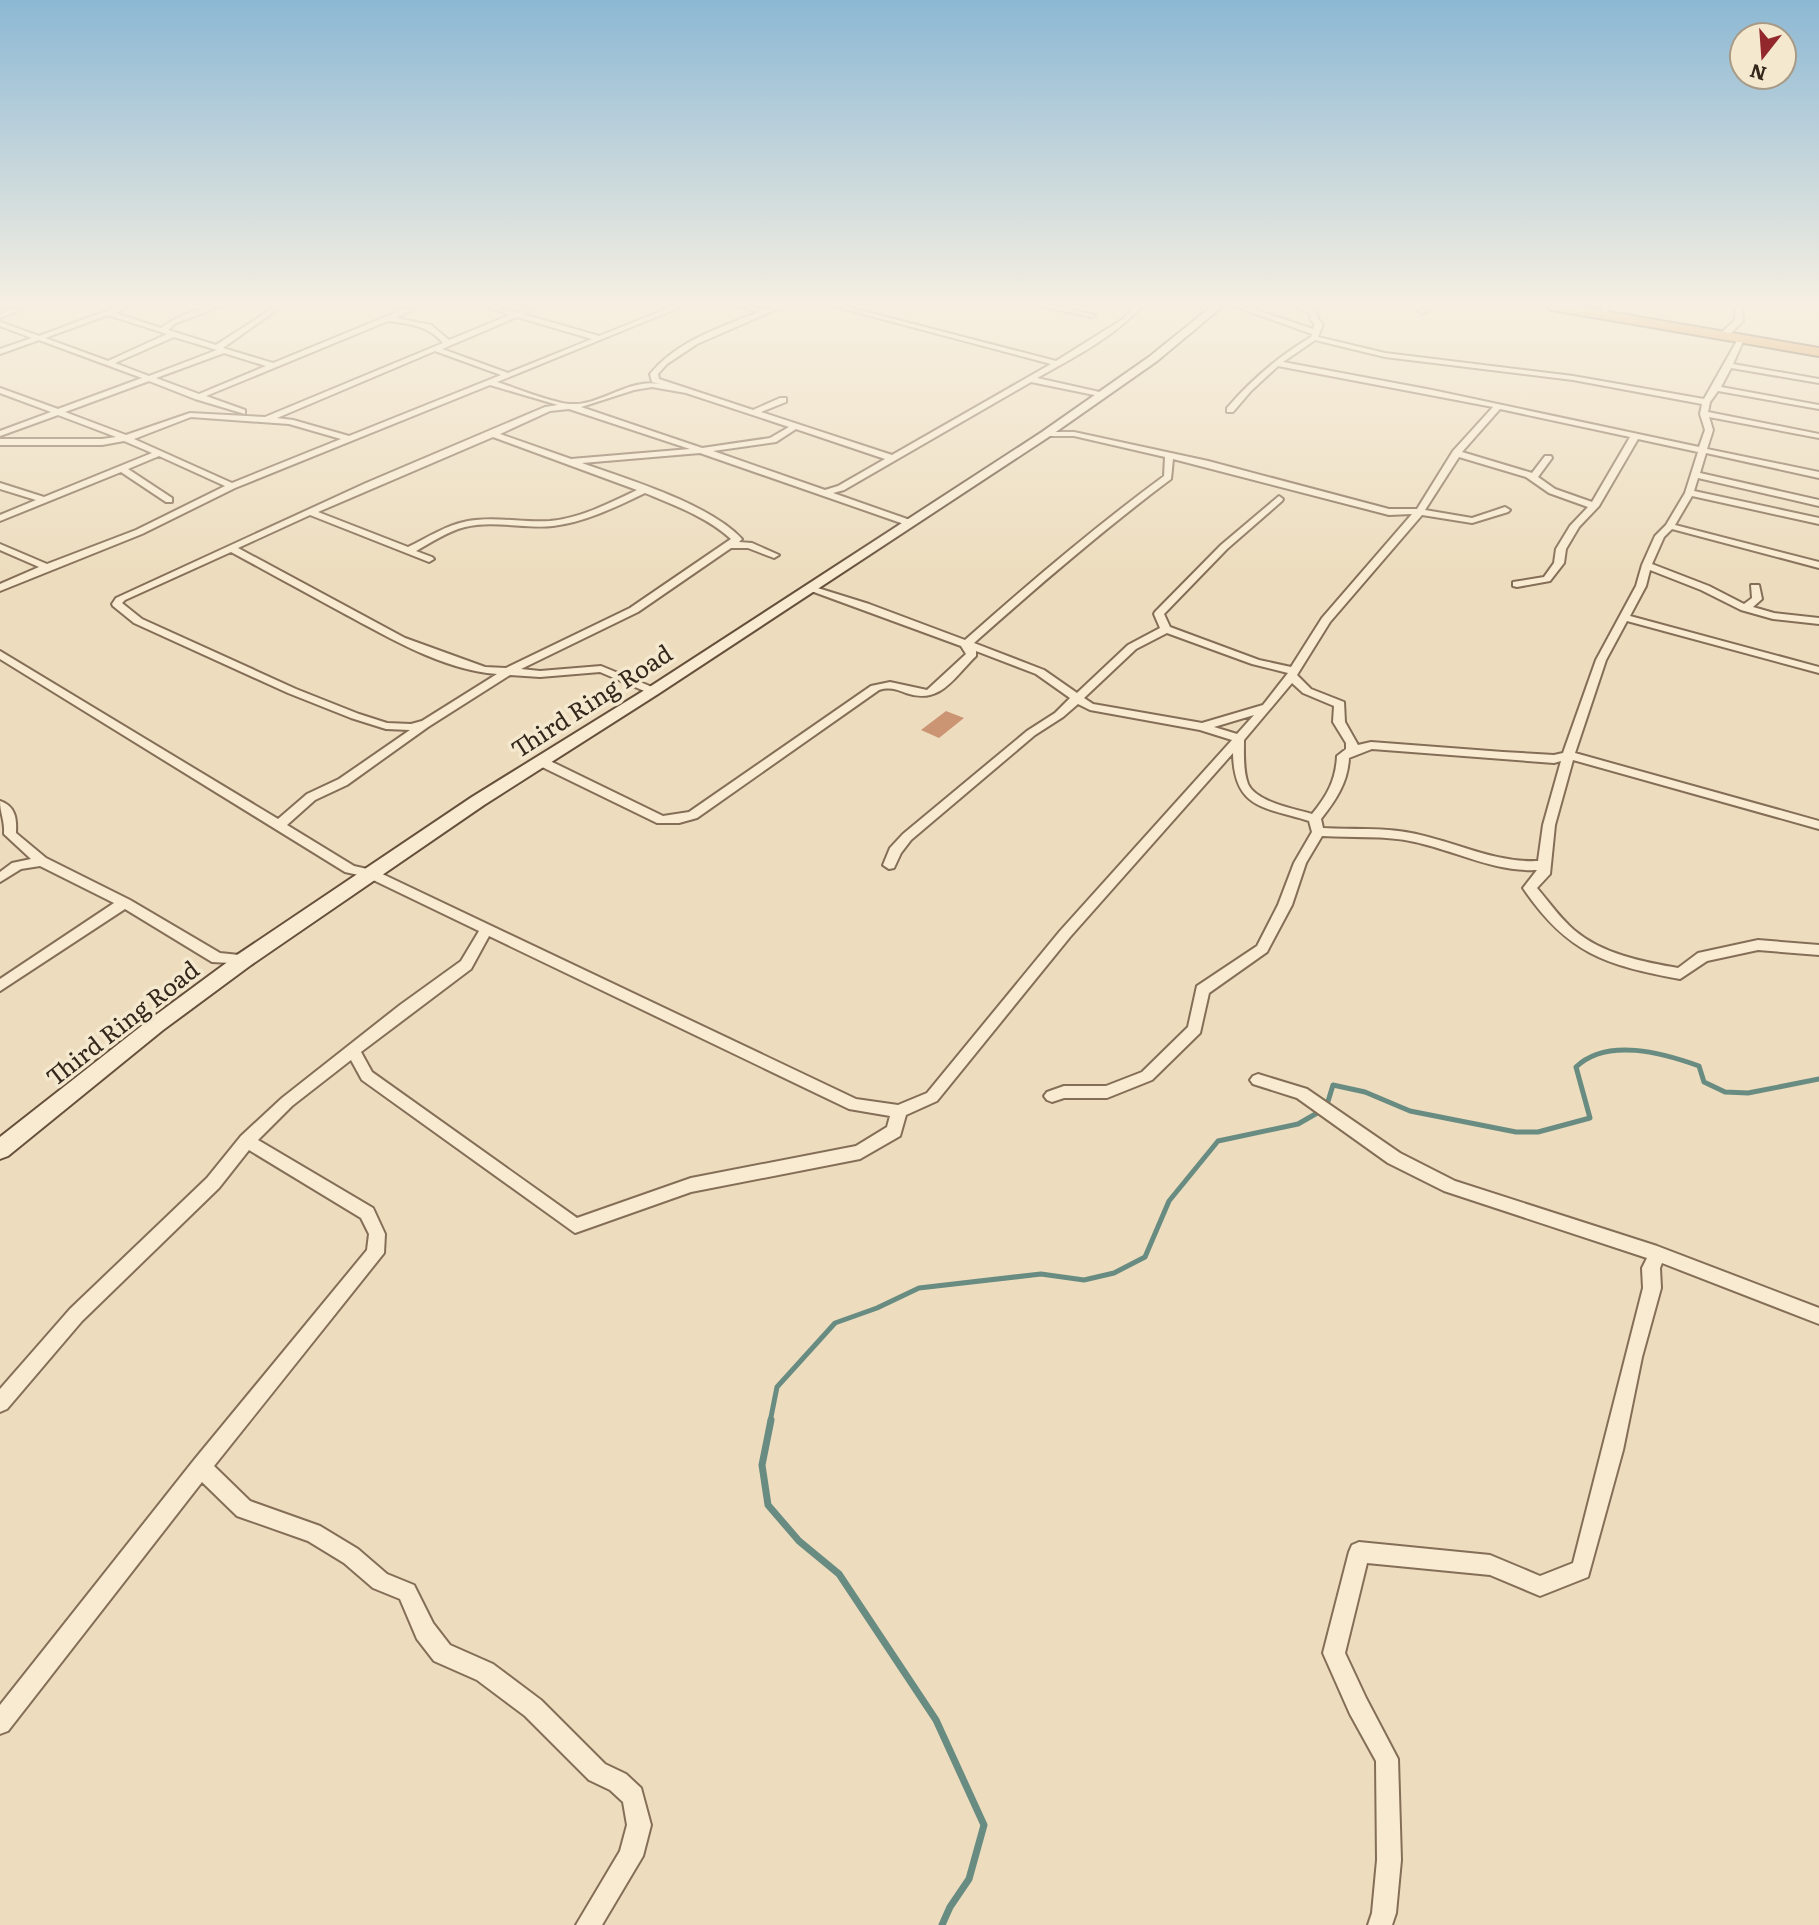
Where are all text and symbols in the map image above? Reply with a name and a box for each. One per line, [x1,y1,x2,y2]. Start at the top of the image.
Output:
north arrow [1728,21,1798,91]
text: N [1746,57,1769,89]
street label: Third Ring Road [503,634,678,765]
street label: Third Ring Road [37,951,206,1093]

